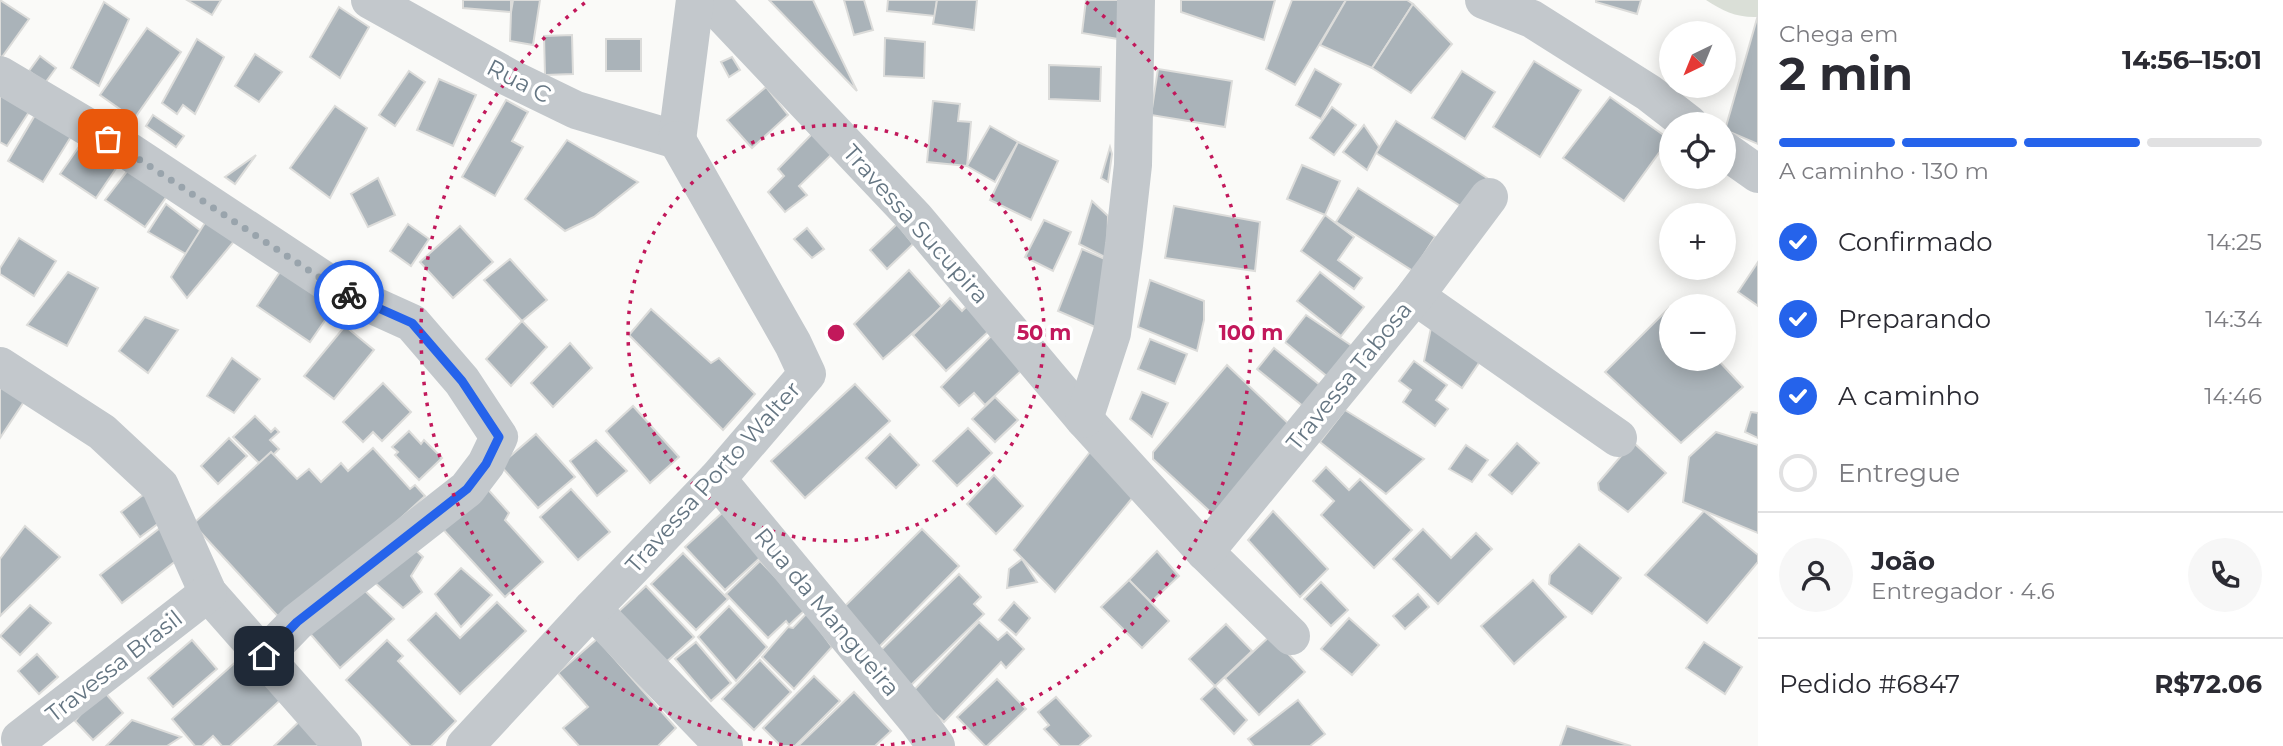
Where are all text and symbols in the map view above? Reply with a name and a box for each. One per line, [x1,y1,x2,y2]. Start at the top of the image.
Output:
text: Chega em [1779,20,1898,48]
north arrow [1659,21,1736,98]
map controls [1659,21,1736,371]
text: 14:56–15:01 [2122,44,2262,76]
text: 2 min [1779,45,1913,102]
street label: Rua C [482,53,556,109]
pin [78,109,138,169]
button: locate [1659,112,1736,189]
icon: bag [89,120,127,158]
street label: Travessa Sucupira [837,139,995,309]
text: A caminho · 130 m [1779,157,1989,185]
button: + [1659,203,1736,280]
icon: check [1779,223,1817,261]
text: Confirmado [1838,226,1993,258]
text: 14:25 [2207,228,2262,256]
courier [314,260,384,330]
icon: bike [330,276,368,314]
button: − [1659,294,1736,371]
street label: Travessa Tabosa [1280,296,1418,456]
icon: check [1779,300,1817,338]
text: Preparando [1838,303,1991,335]
text: 14:34 [2205,305,2262,333]
text: 50 m [1017,320,1071,345]
text: 100 m [1219,320,1283,345]
centre of rings [824,321,848,345]
street label: Travessa Porto Walter [620,375,806,579]
icon: check [1779,377,1817,415]
text: A caminho [1838,380,1979,412]
text: 14:46 [2204,382,2262,410]
text: Entregue [1838,457,1960,489]
street label: Rua da Mangueira [748,522,906,702]
button: person [1779,538,1853,612]
button: phone [2188,538,2262,612]
text: João [1871,545,1935,577]
text: Entregador · 4.6 [1871,577,2055,605]
street label: Travessa Brasil [40,604,188,728]
pin [234,626,294,686]
icon: home [245,637,283,675]
text: Pedido #6847 [1779,668,1960,700]
text: R$72.06 [2154,668,2262,700]

